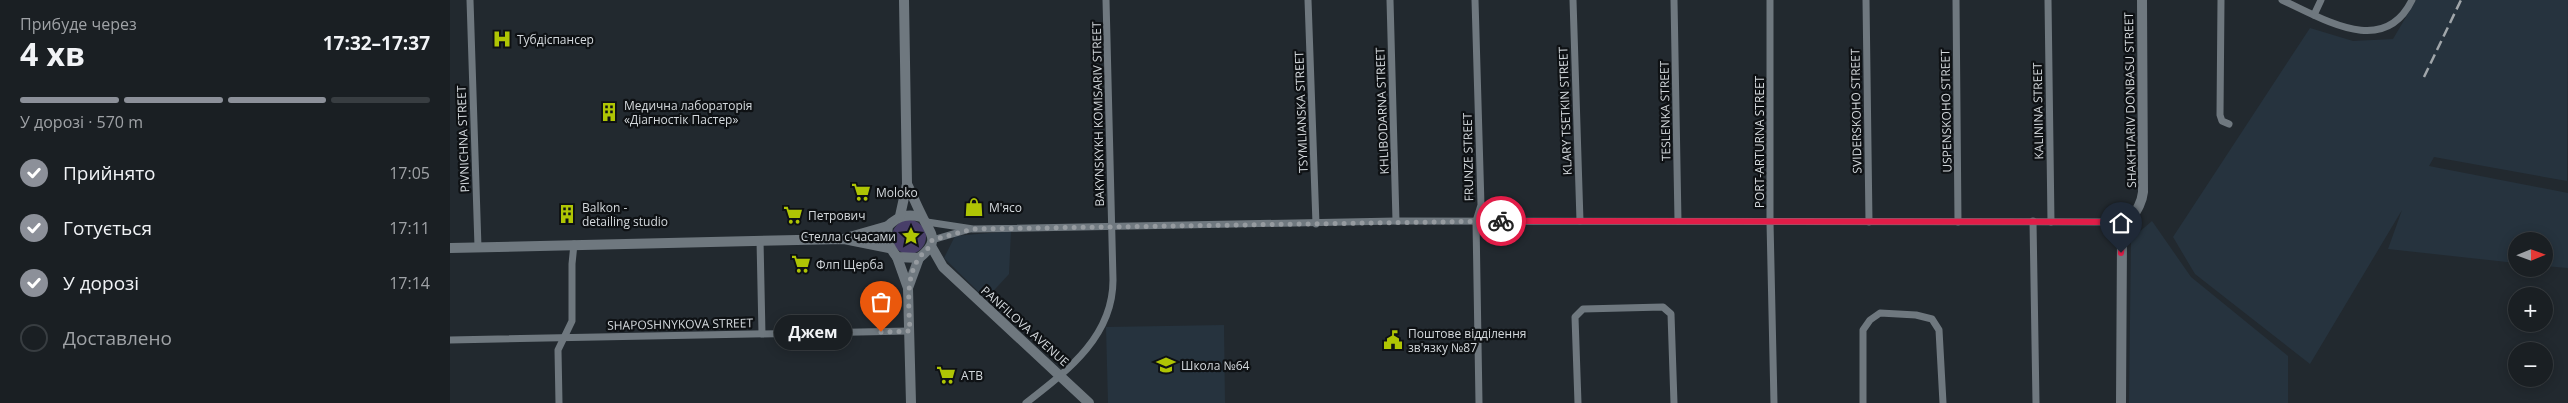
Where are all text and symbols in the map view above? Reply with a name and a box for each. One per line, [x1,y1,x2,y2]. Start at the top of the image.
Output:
street label: SHAKHTARIV DONBASU STREET [2120,12,2140,188]
text: Прибуде через [20,13,137,35]
street label: BAKYNSKYKH KOMISARIV STREET [1088,21,1108,207]
hospital icon: Тубдіспансер [491,28,513,50]
text: 17:32–17:37 [323,30,430,56]
place label: Тубдіспансер [517,31,594,48]
text: 4 хв [20,32,85,75]
street label: KLARY TSETKIN STREET [1554,46,1576,175]
street label: KHLIBODARNA STREET [1371,47,1393,175]
street label: SVIDERSKOHO STREET [1846,48,1866,174]
street label: USPENSKOHO STREET [1936,49,1956,173]
street label: TSYMLIANSKA STREET [1290,50,1312,173]
street label: TESLENKA STREET [1656,60,1674,161]
street label: KALININA STREET [2029,62,2047,160]
street label: PORT-ARTURNA STREET [1751,75,1768,208]
street label: PIVNICHNA STREET [453,85,473,193]
place label: Медична лабораторія «Діагностік Пастер» [624,97,753,128]
building icon: Медична лабораторія «Діагностік Пастер» [598,101,620,123]
text: У дорозі · 570 m [20,111,143,133]
street label: FRUNZE STREET [1459,112,1477,201]
icon: check [20,159,48,187]
text: Прийнято [63,160,156,186]
text: 17:05 [389,162,430,184]
supermarket icon: Moloko [850,181,872,203]
place label: Moloko [876,184,918,201]
shop icon: М'ясо [963,196,985,218]
courier [1476,196,1526,246]
place label: Balkon - detailing studio [582,199,668,230]
place label: М'ясо [989,199,1022,216]
pin [2100,202,2142,253]
building icon: Balkon - detailing studio [556,203,578,225]
supermarket icon: Петрович [782,204,804,226]
place label: Петрович [808,207,866,224]
icon: bike [1487,207,1515,235]
icon: home [2107,209,2135,237]
icon: check [20,214,48,242]
text: Готується [63,215,152,241]
text: 17:11 [389,217,430,239]
place icon: Стелла с часами [900,225,922,247]
place label: Стелла с часами [801,228,896,245]
north arrow [2508,232,2552,278]
map controls [2508,232,2553,387]
supermarket icon: Флп Щерба [790,253,812,275]
place label: Флп Щерба [816,256,883,273]
icon: check [20,269,48,297]
text: У дорозі [63,270,139,296]
text: 17:14 [389,272,430,294]
pin [860,281,902,332]
street label: PANFILOVA AVENUE [977,282,1073,370]
button: + [2508,287,2553,332]
icon: bag [867,288,895,316]
street label: SHAPOSHNYKOVA STREET [607,314,753,334]
callout: Джем [774,314,851,350]
text: Джем [788,321,838,343]
text: Доставлено [63,325,172,351]
place label: Поштове відділення зв'язку №87 [1408,325,1526,356]
public building icon: Поштове відділення зв'язку №87 [1382,329,1404,351]
button: − [2508,342,2553,387]
school or university icon: Школа №64 [1155,354,1177,376]
place label: Школа №64 [1181,357,1250,374]
supermarket icon: ATB [935,364,957,386]
place label: ATB [961,367,983,384]

